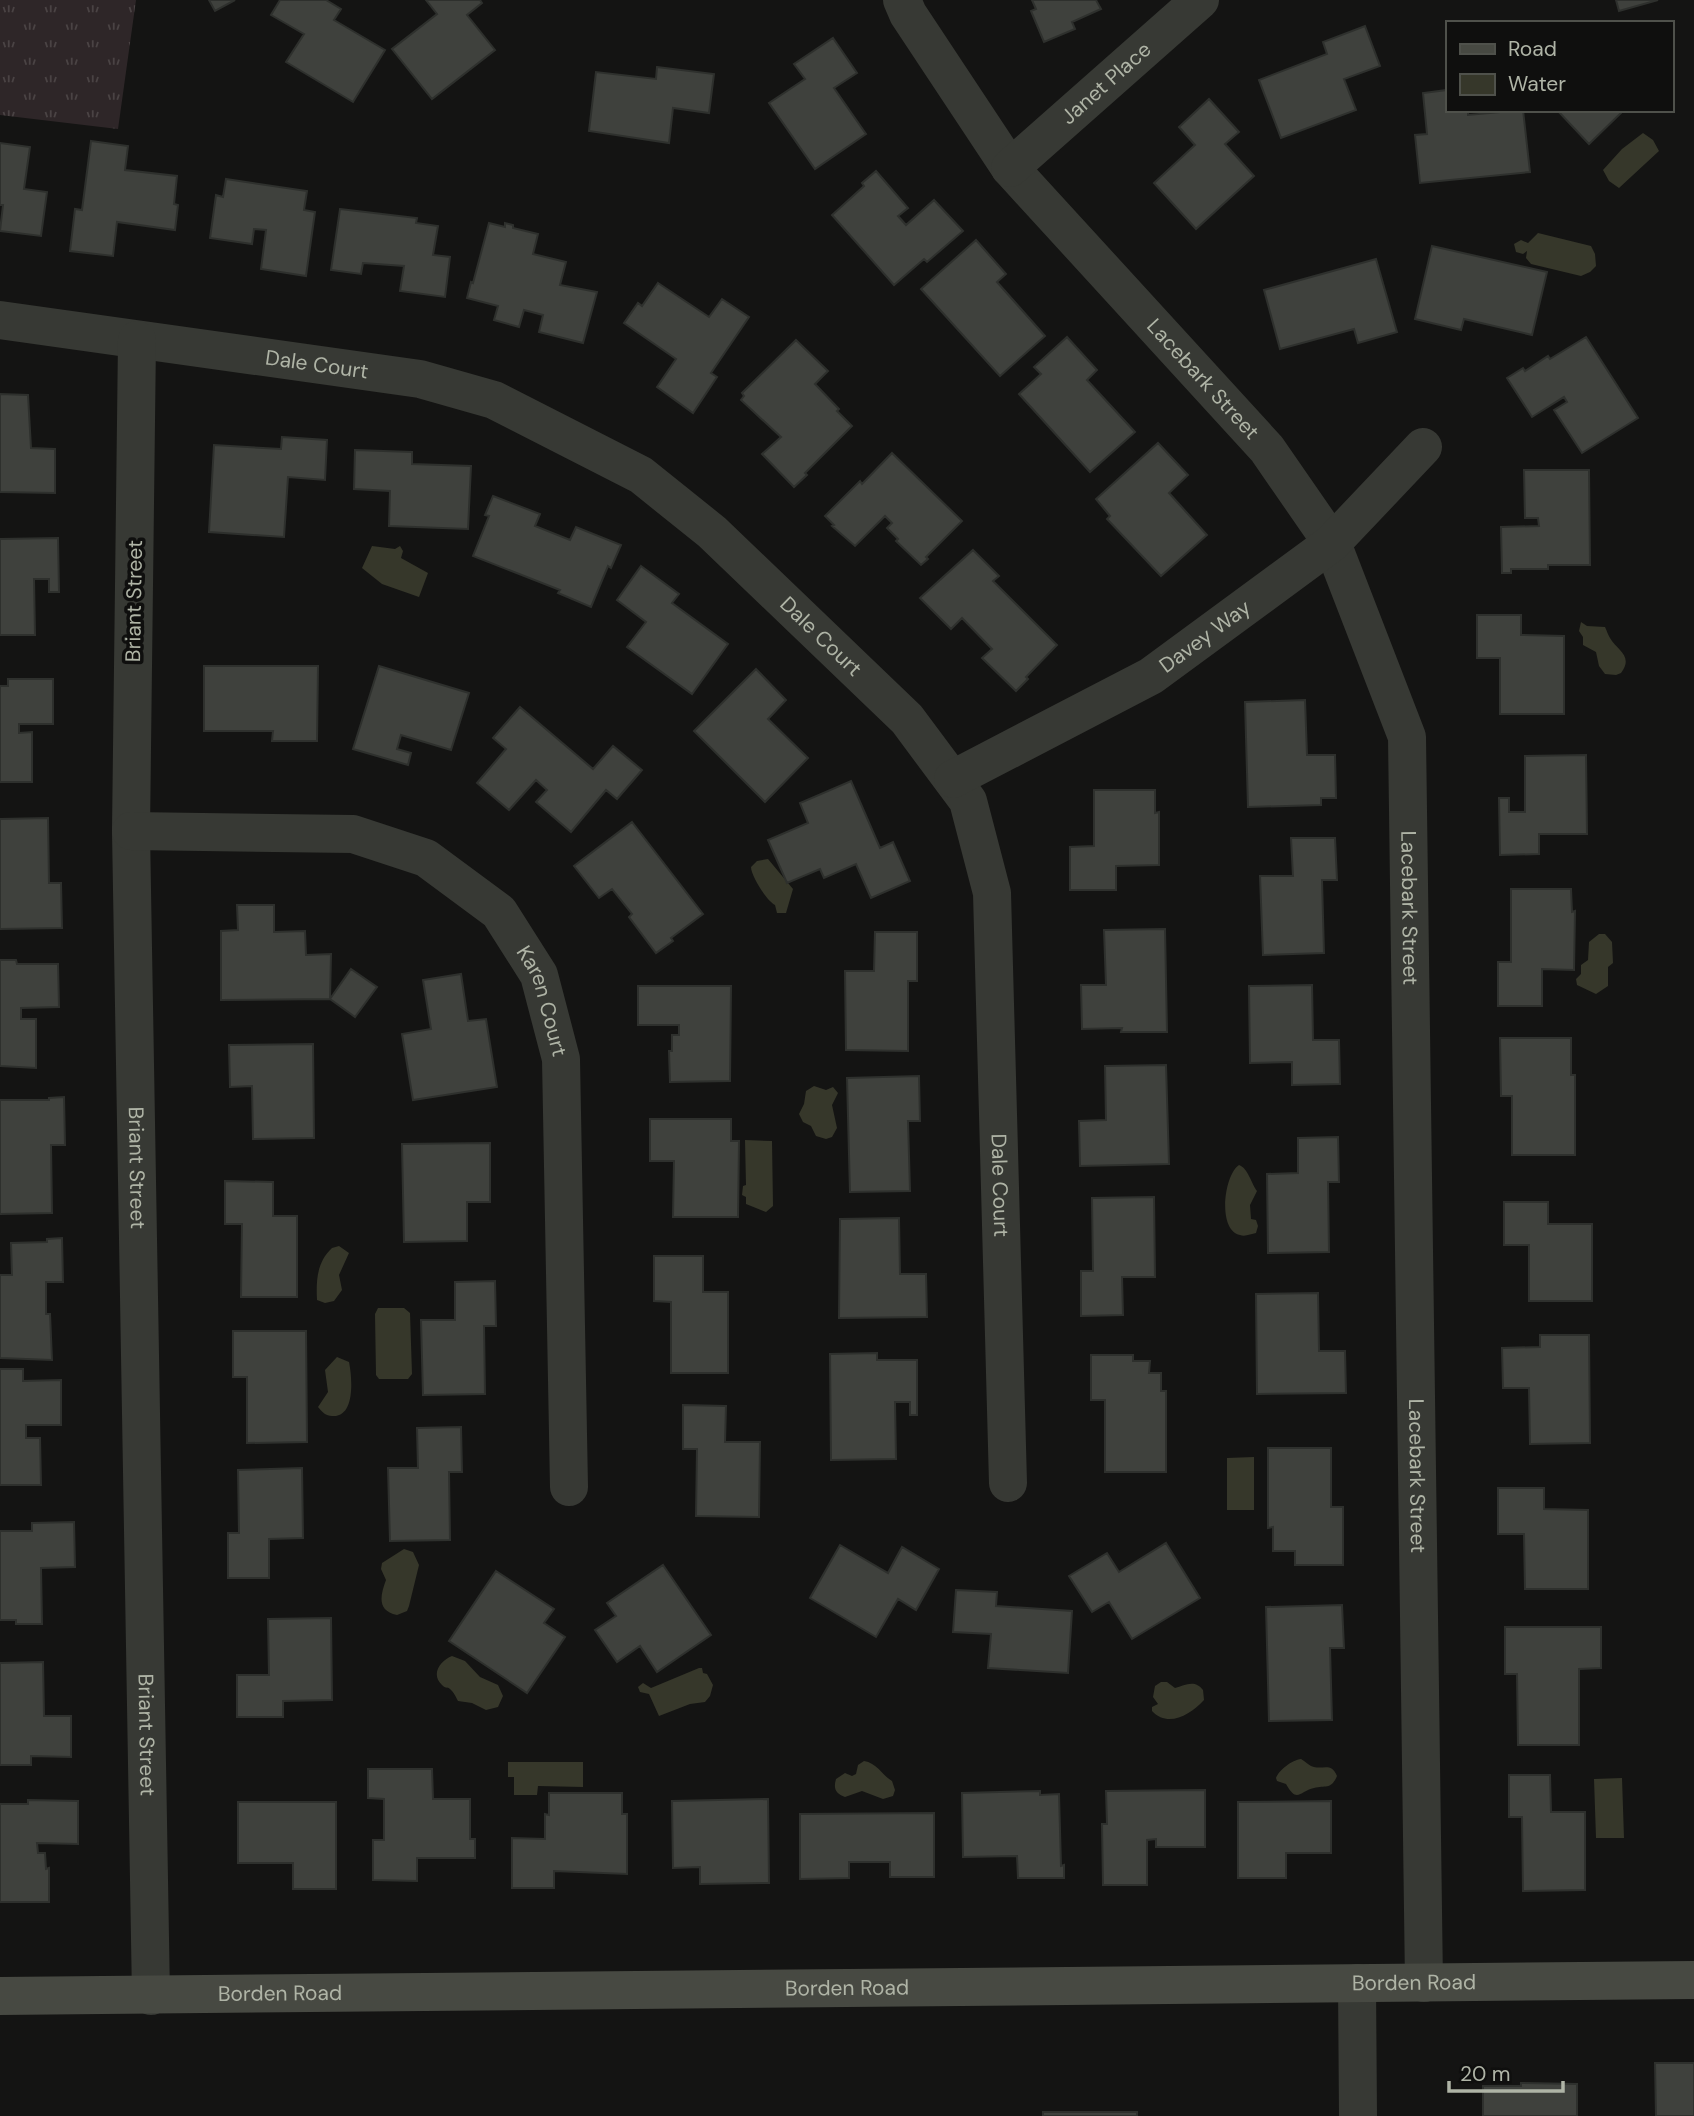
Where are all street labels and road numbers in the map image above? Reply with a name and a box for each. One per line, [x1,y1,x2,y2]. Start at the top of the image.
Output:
street label: Janet Place [1055,36,1157,131]
street label: Lacebark Street [1141,313,1266,446]
street label: Dale Court [264,343,370,386]
street label: Briant Street [119,540,149,662]
street label: Dale Court [774,590,868,682]
street label: Davey Way [1153,593,1256,679]
street label: Lacebark Street [1394,830,1424,985]
street label: Karen Court [510,940,574,1059]
street label: Briant Street [122,1106,152,1229]
street label: Dale Court [985,1133,1015,1238]
street label: Lacebark Street [1402,1398,1432,1553]
street label: Briant Street [131,1673,162,1796]
street label: Borden Road [1352,1968,1476,1997]
street label: Borden Road [785,1973,909,2003]
street label: Borden Road [218,1979,342,2008]

